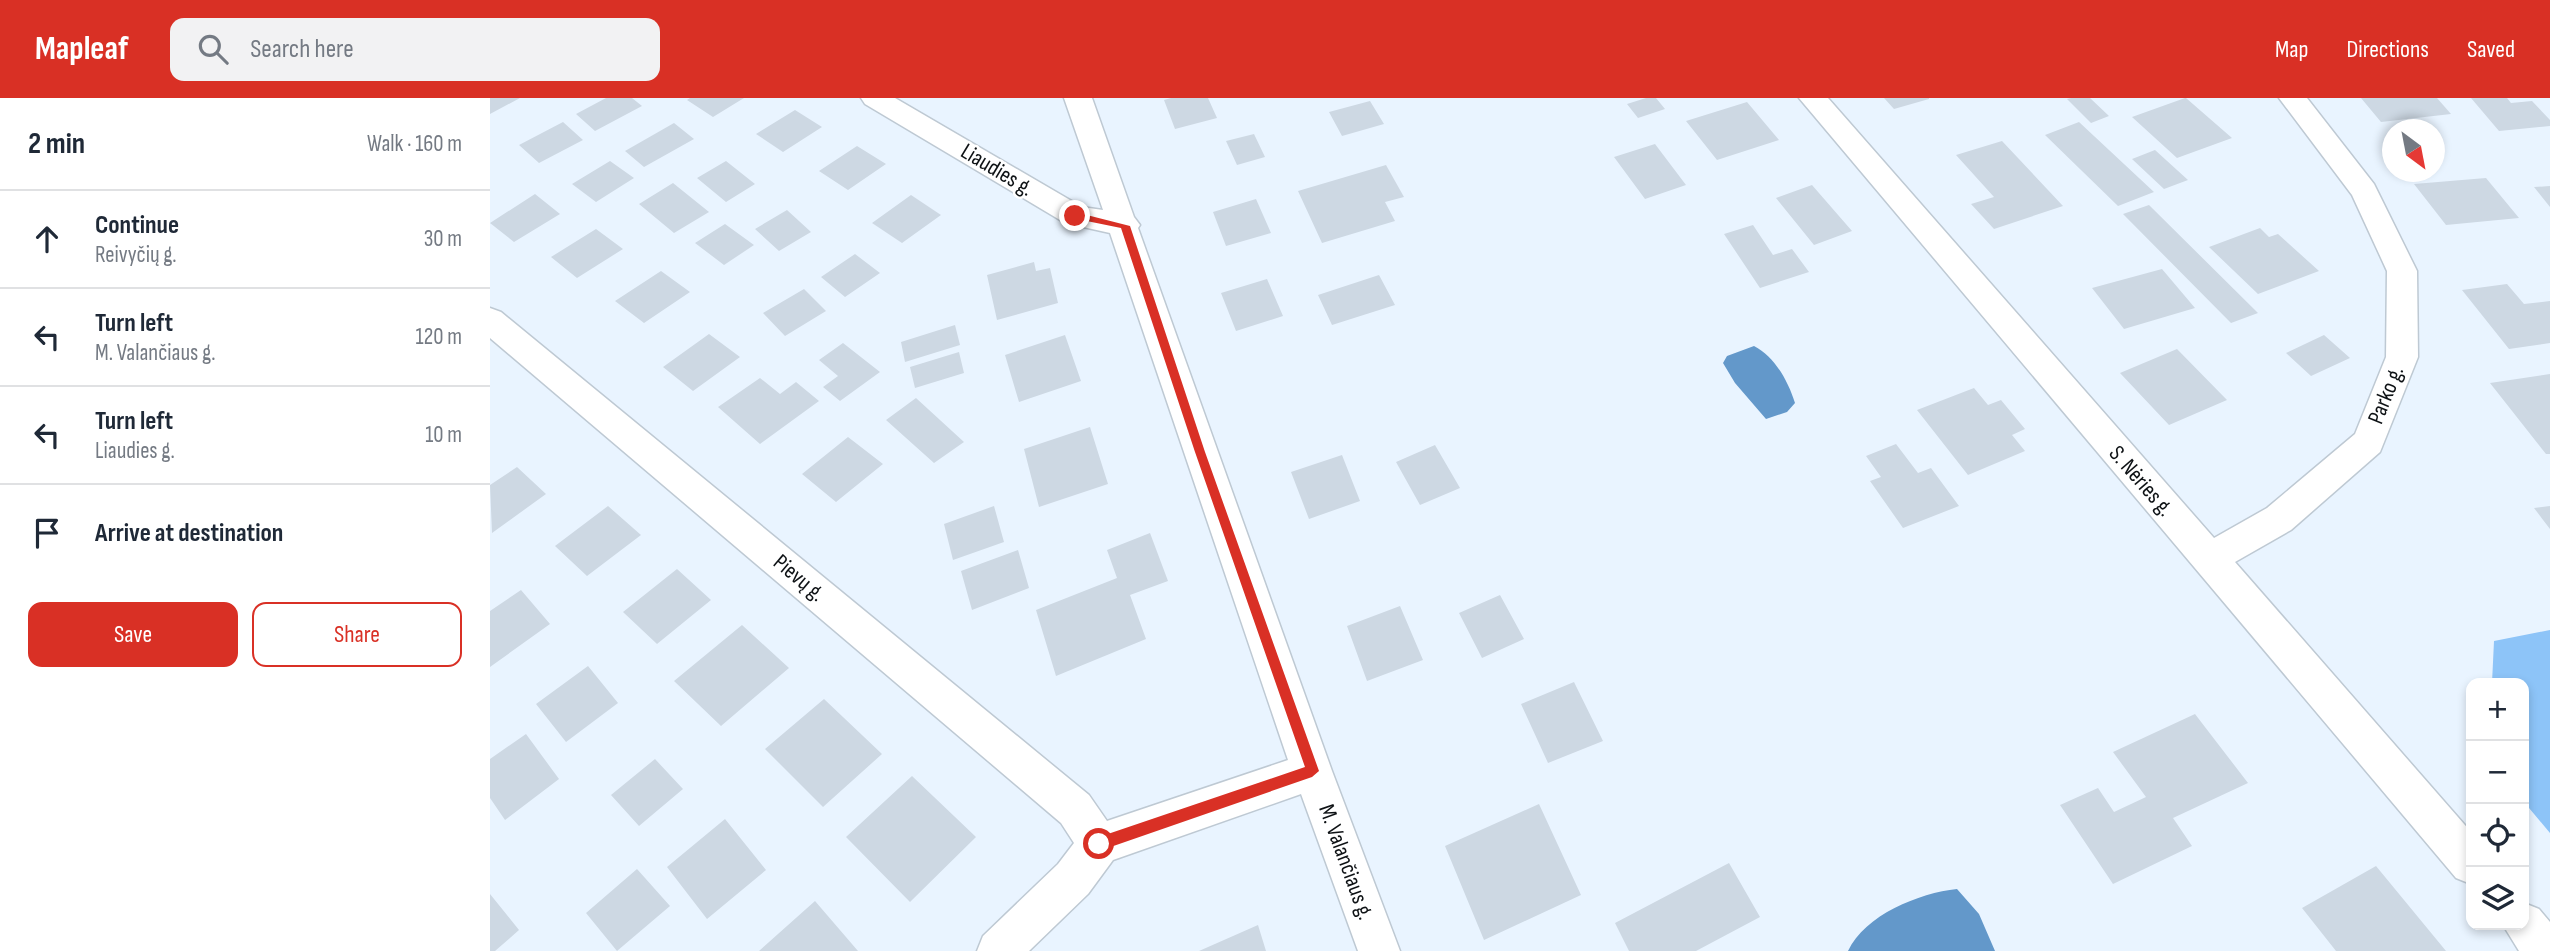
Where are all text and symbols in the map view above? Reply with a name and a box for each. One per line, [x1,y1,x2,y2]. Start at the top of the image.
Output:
search box [170,18,660,81]
text: Mapleaf [35,29,128,69]
icon: search [194,30,232,68]
text: Search here [250,34,354,65]
text: Map [2275,35,2308,64]
text: Directions [2346,35,2429,64]
text: Saved [2467,35,2515,64]
north arrow [2382,119,2445,182]
text: 2 min [28,126,85,162]
text: Walk · 160 m [367,130,462,158]
street label: Liaudies g. [956,137,1038,203]
route end [1059,200,1090,231]
text: Continue [95,210,179,241]
icon: ahead [28,220,66,258]
text: 30 m [424,225,462,253]
text: Reivyčių g. [95,241,177,269]
text: Turn left [95,308,173,339]
icon: left [28,318,66,356]
text: 120 m [416,323,462,351]
text: M. Valančiaus g. [95,339,216,367]
street label: Parko g. [2362,362,2410,428]
text: Turn left [95,406,173,437]
icon: left [28,416,66,454]
text: 10 m [425,421,462,449]
text: Liaudies g. [95,437,175,465]
street label: S. Nėries g. [2103,440,2179,522]
icon: arrive [28,514,66,552]
text: Arrive at destination [95,518,283,549]
street label: Pievų g. [767,548,831,608]
button: Save [28,602,238,667]
button: Share [252,602,462,667]
map controls [2466,678,2529,930]
button: + [2466,678,2529,741]
button: − [2466,741,2529,804]
street label: M. Valančiaus g. [1312,801,1380,923]
button: locate [2466,804,2529,867]
route start [1083,828,1114,859]
button: layers [2466,867,2529,930]

